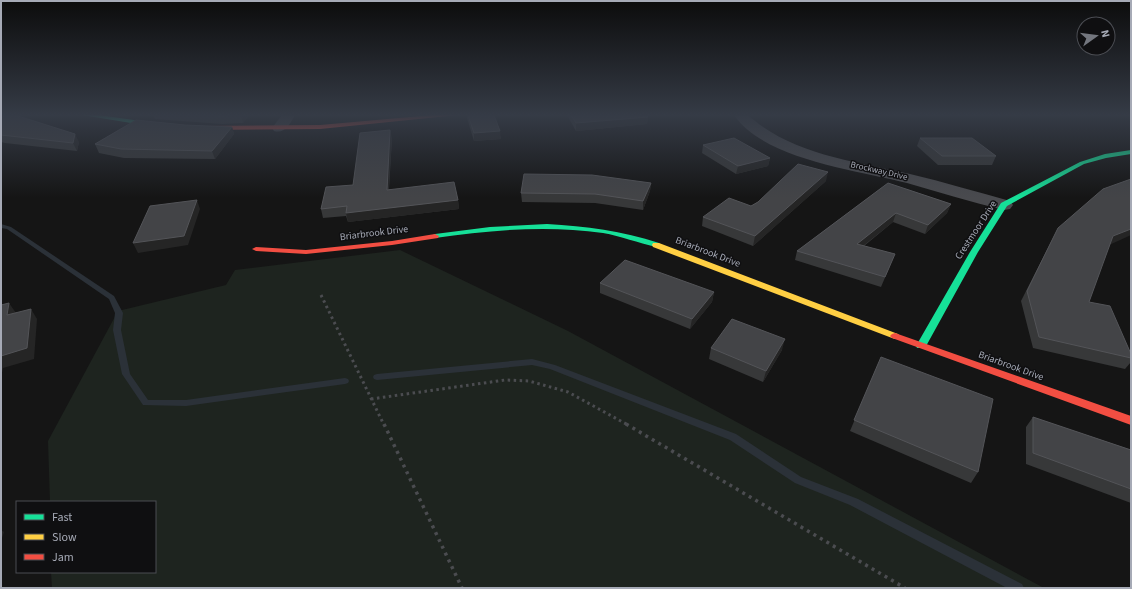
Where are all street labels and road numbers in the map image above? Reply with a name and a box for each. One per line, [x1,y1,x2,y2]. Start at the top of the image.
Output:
street label: Brockway Drive [849,158,909,184]
street label: Crestmoor Drive [952,198,1000,262]
street label: Briarbrook Drive [339,222,409,244]
street label: Briarbrook Drive [673,233,743,271]
street label: Briarbrook Drive [976,348,1046,384]

